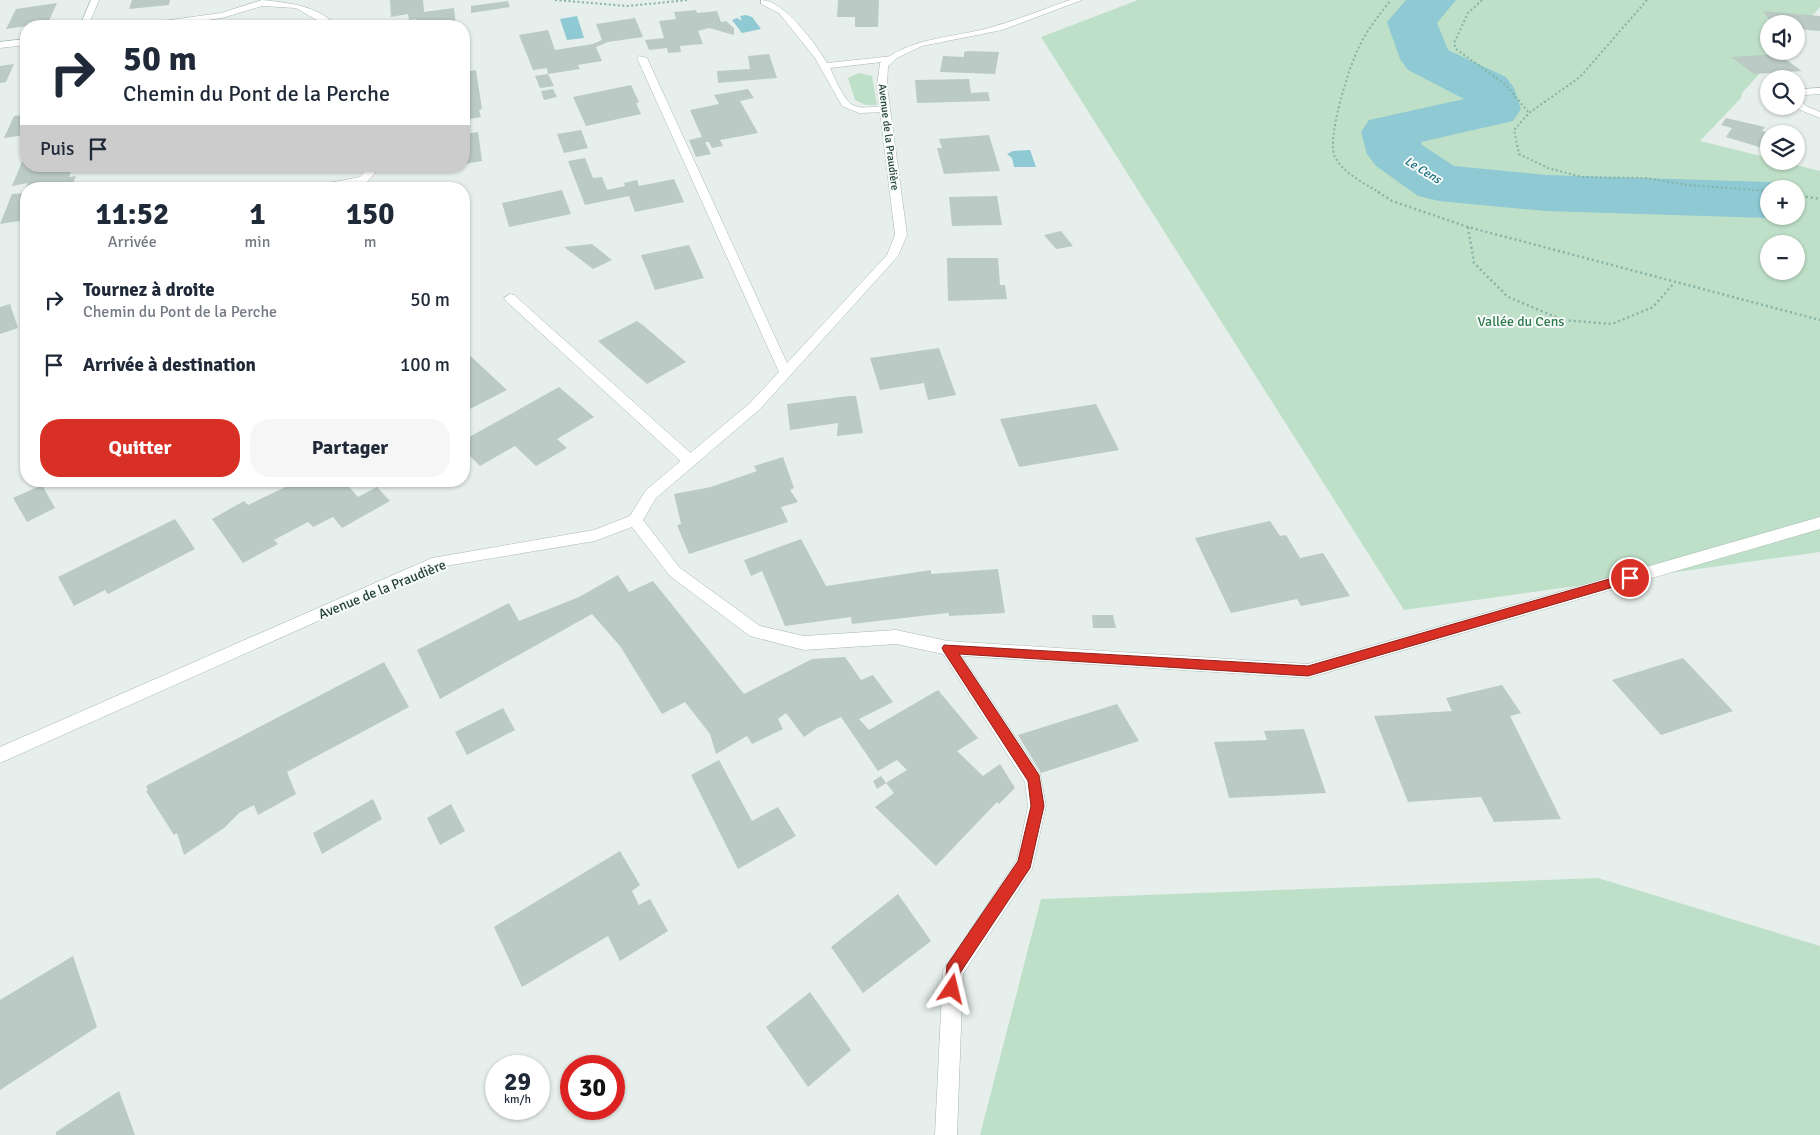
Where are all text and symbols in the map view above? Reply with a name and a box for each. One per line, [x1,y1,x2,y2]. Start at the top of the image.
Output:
map controls [1760,15,1805,280]
button: sound [1760,15,1805,60]
text: 50 m [123,37,197,80]
icon: right [40,40,105,105]
button: search [1760,70,1805,115]
text: Chemin du Pont de la Perche [123,80,390,107]
street label: Avenue de la Praudière [876,83,901,191]
button: layers [1760,125,1805,170]
icon: arrive [84,135,112,163]
text: Puis [40,137,74,161]
water label: Le Cens [1402,154,1445,188]
button: + [1760,180,1805,225]
text: 11:52 [95,196,169,233]
text: 1 [249,196,266,233]
text: 150 [346,196,394,233]
text: Arrivée [108,232,157,252]
text: min [245,232,270,252]
text: m [364,232,377,252]
button: − [1760,235,1805,280]
text: Tournez à droite [83,278,215,302]
icon: right [40,286,68,314]
text: 50 m [410,288,450,312]
text: Chemin du Pont de la Perche [83,302,277,322]
park label: Vallée du Cens [1478,313,1564,330]
icon: arrive [40,351,68,379]
text: Arrivée à destination [83,353,256,377]
text: 100 m [400,353,450,377]
button: Quitter [40,419,240,477]
button: Partager [250,419,450,477]
street label: Avenue de la Praudière [316,556,449,623]
pin [1609,557,1651,599]
icon: arrive [1616,564,1644,592]
position arrow [925,962,977,1014]
speed limit sign: 30 [560,1055,625,1120]
text: 29 [504,1066,531,1097]
text: km/h [504,1092,531,1107]

